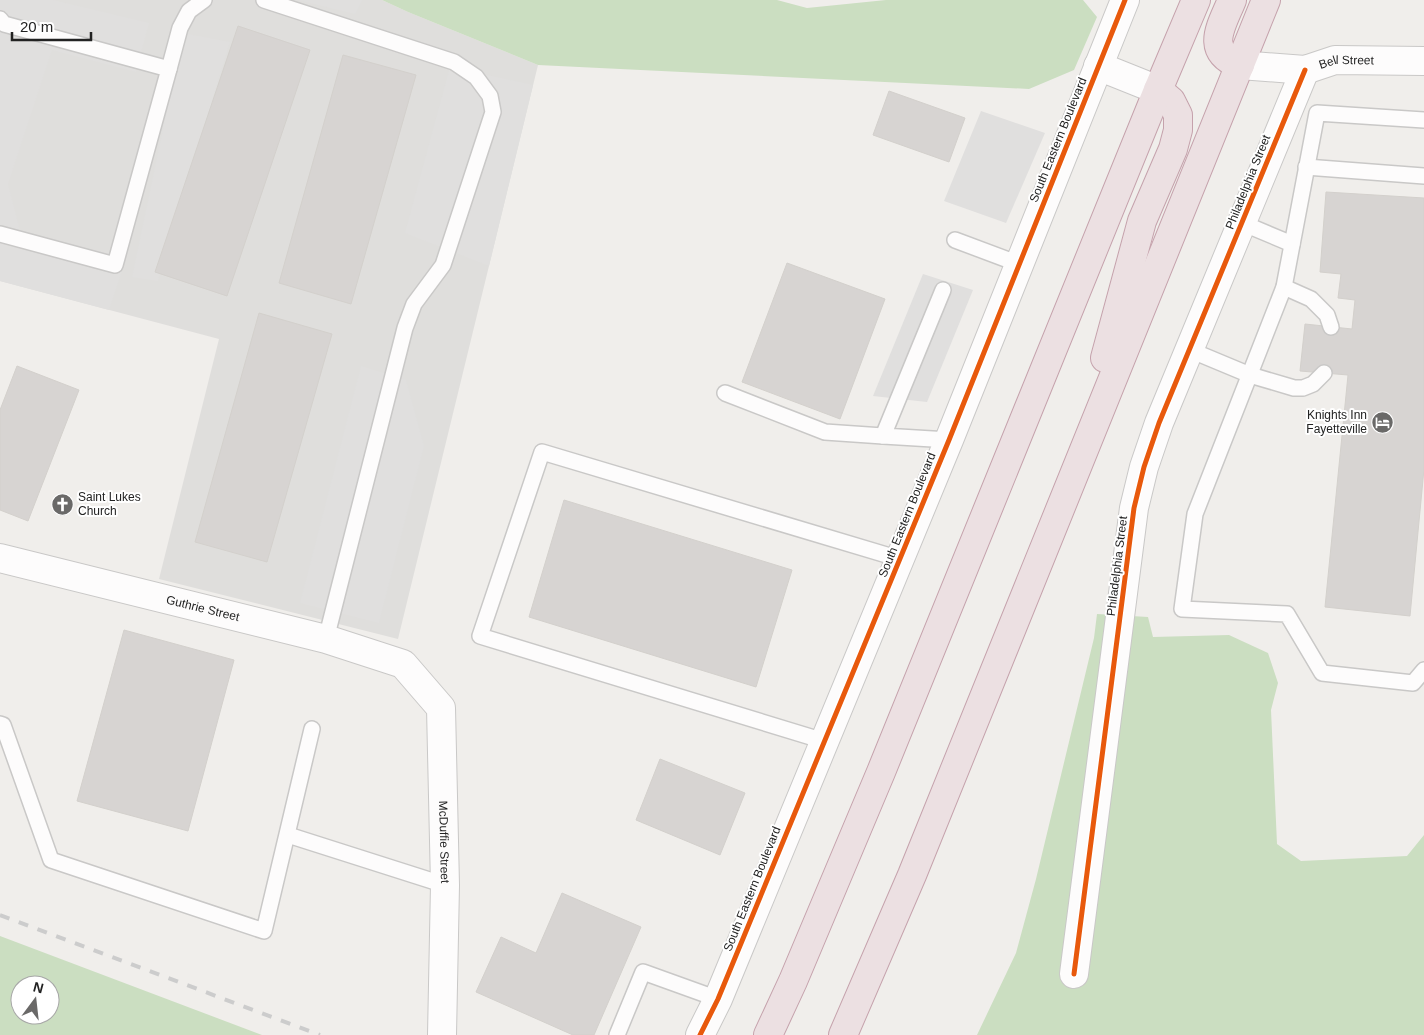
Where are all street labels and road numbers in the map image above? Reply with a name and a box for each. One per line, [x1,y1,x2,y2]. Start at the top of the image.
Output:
street label: Bell Street [1317,53,1375,72]
street label: South Eastern Boulevard [1027,76,1089,204]
street label: Philadelphia Street [1223,132,1274,231]
street label: South Eastern Boulevard [876,451,938,579]
street label: Philadelphia Street [1104,514,1130,617]
street label: Guthrie Street [165,593,241,624]
street label: McDuffie Street [436,801,452,884]
street label: South Eastern Boulevard [721,825,783,953]

